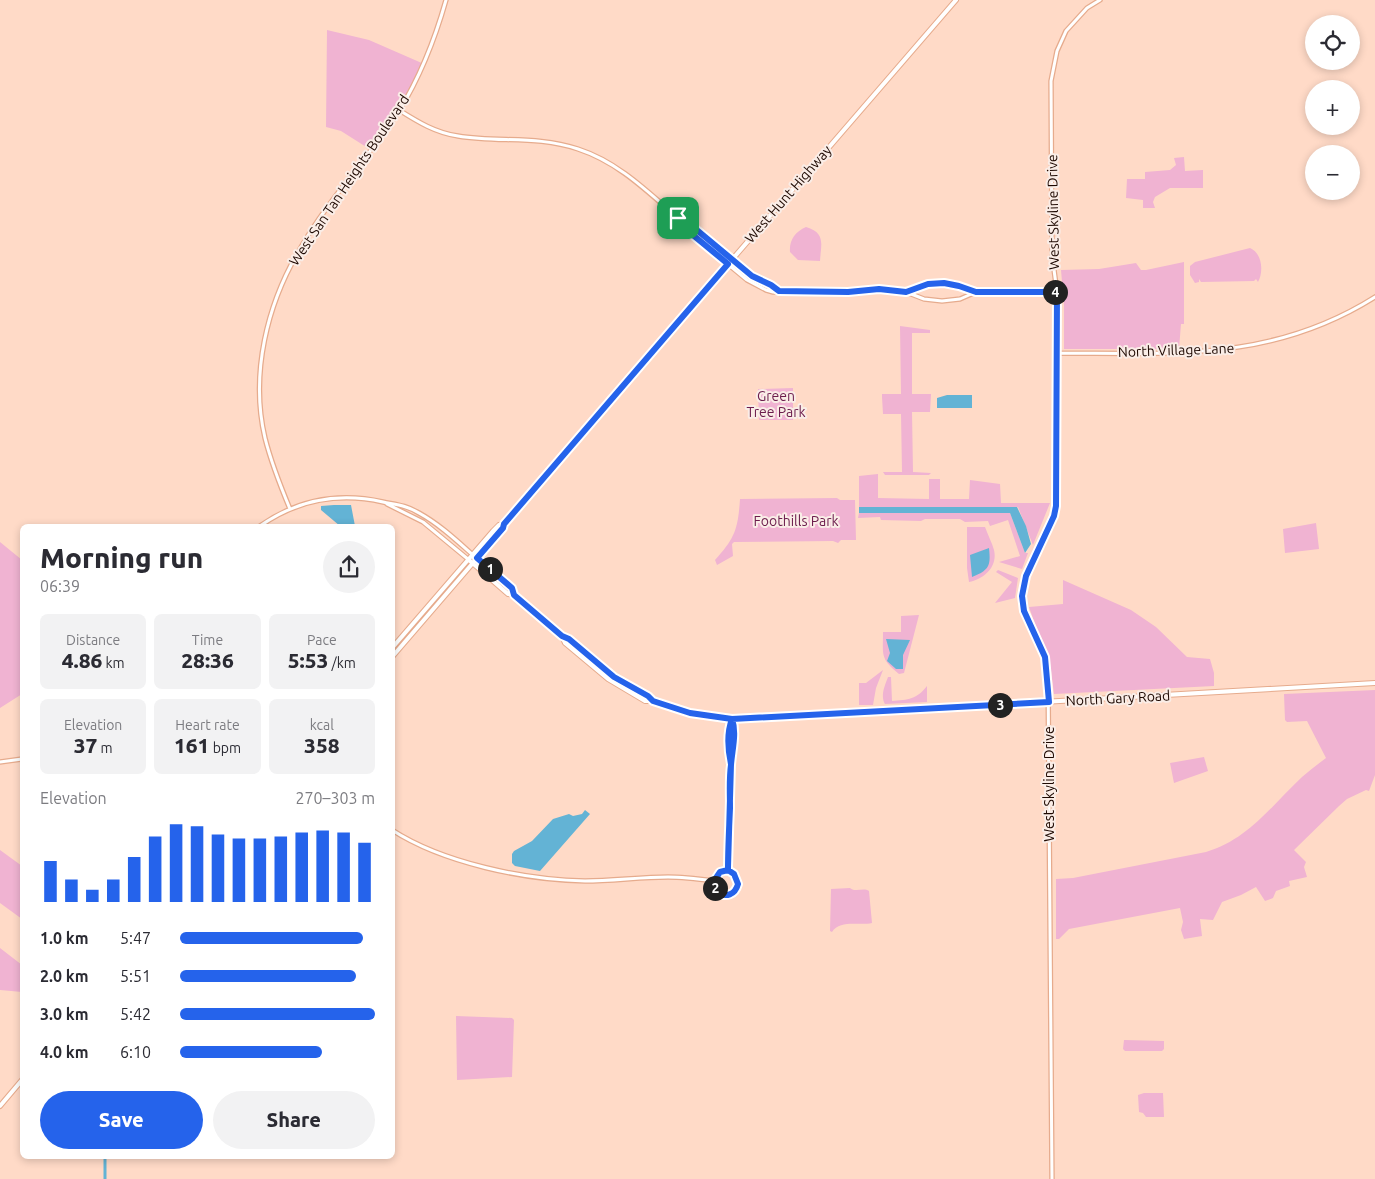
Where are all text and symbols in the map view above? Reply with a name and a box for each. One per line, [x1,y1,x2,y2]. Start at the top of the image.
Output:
map controls [1305,15,1360,200]
button: locate [1305,15,1360,70]
button: + [1305,80,1360,135]
street label: West San Tan Heights Boulevard [286,92,412,268]
street label: West Hunt Highway [741,142,835,246]
button: − [1305,145,1360,200]
street label: West Skyline Drive [1044,154,1062,270]
pin [657,197,699,239]
icon: arrive [664,204,692,232]
pin: 4 [1042,280,1068,304]
text: 4 [1052,284,1059,300]
street label: North Village Lane [1117,340,1235,360]
park label: Green Tree Park [746,388,806,420]
park label: Foothills Park [753,513,839,529]
button: share [323,541,375,593]
text: Morning run [40,542,203,573]
pin: 1 [478,556,502,582]
text: 1 [487,561,494,577]
text: 06:39 [40,577,80,595]
text: Distance [66,632,120,648]
text: Time [192,632,223,648]
text: Pace [307,632,337,648]
text: 4.86 [62,648,102,672]
text: 28:36 [181,648,234,672]
text: 5:53 [288,648,328,672]
text: km [102,655,125,671]
text: /km [328,655,356,671]
street label: North Gary Road [1065,687,1171,709]
pin: 3 [988,692,1012,718]
text: 3 [997,697,1004,713]
text: Elevation [64,717,122,733]
text: Heart rate [175,717,240,733]
text: kcal [310,717,334,733]
street label: West Skyline Drive [1041,726,1057,842]
text: 37 [74,733,97,757]
text: 161 [174,733,209,757]
text: 358 [304,733,340,757]
text: m [97,740,113,756]
text: bpm [209,740,241,756]
text: Elevation [40,789,107,807]
text: 270–303 m [295,789,375,807]
pin: 2 [702,876,728,900]
text: 2 [712,880,719,896]
text: 1.0 km [40,929,89,947]
text: 5:47 [120,929,151,947]
text: 2.0 km [40,967,89,985]
text: 5:51 [120,967,151,985]
text: 3.0 km [40,1005,89,1023]
text: 5:42 [120,1005,151,1023]
text: 4.0 km [40,1043,89,1061]
text: 6:10 [120,1043,151,1061]
button: Save [40,1091,203,1149]
button: Share [213,1091,375,1149]

